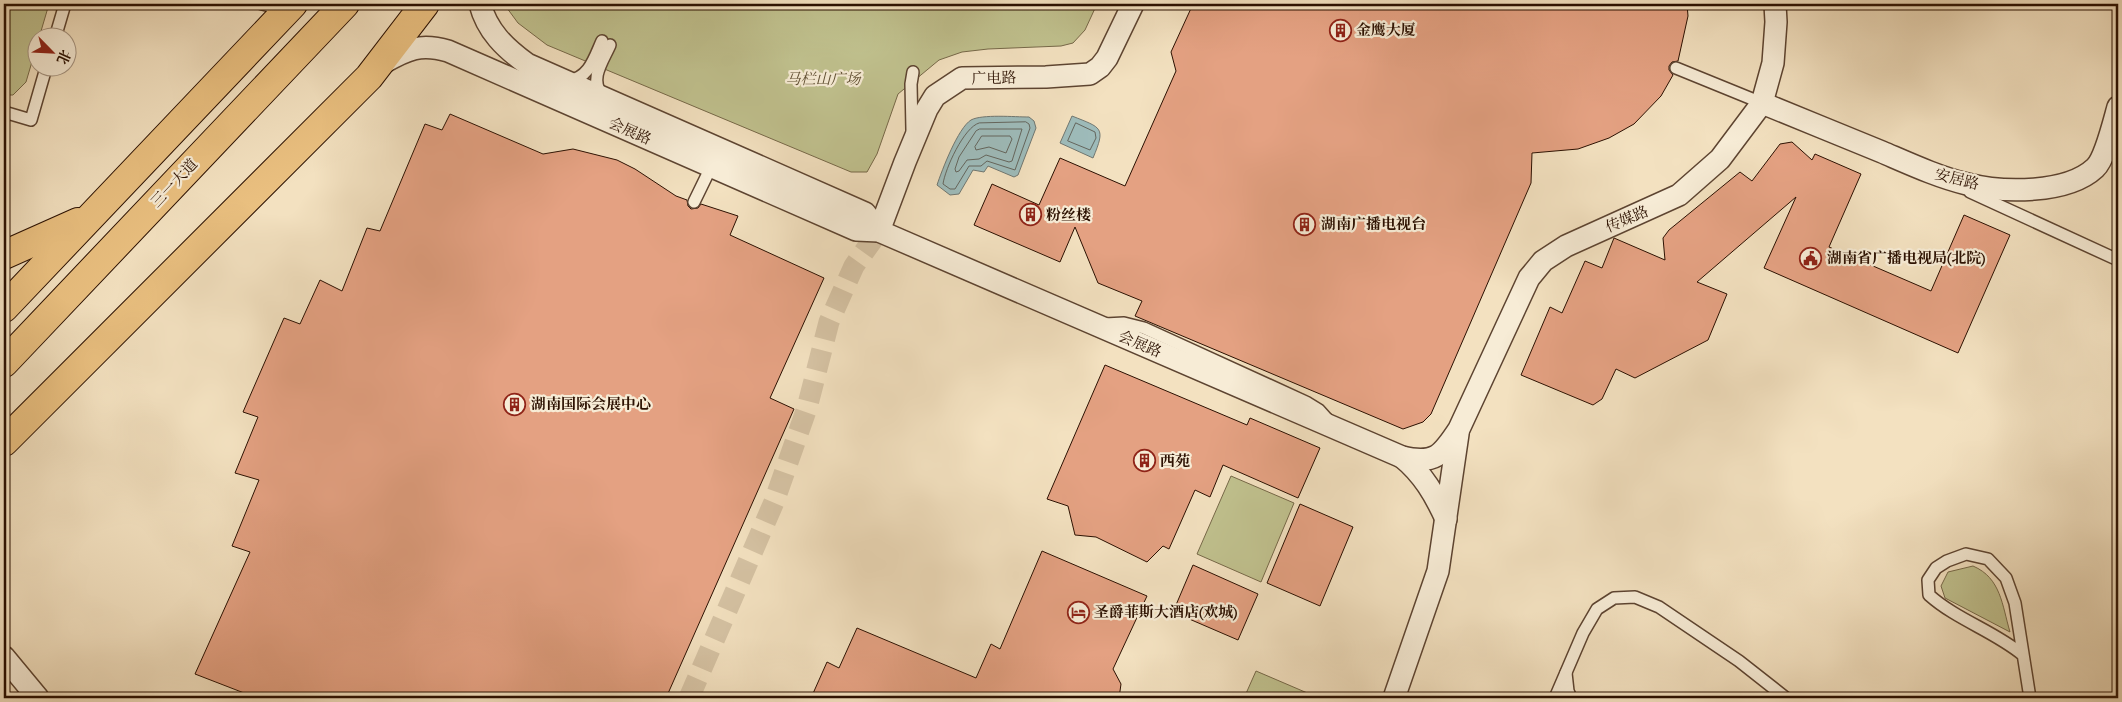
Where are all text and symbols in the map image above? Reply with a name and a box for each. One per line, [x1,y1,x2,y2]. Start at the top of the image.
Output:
building icon: 金鹰大厦 [1328,18,1352,42]
place label: 金鹰大厦 [1356,21,1416,39]
north arrow [28,28,78,78]
text: 北 [53,47,74,67]
street label: 广电路 [971,69,1017,87]
park label: 马栏山广场 [785,70,862,88]
street label: 会展路 [606,114,654,148]
street label: 三一大道 [147,155,201,211]
street label: 安居路 [1933,165,1981,193]
street label: 传媒路 [1603,202,1651,236]
building icon: 粉丝楼 [1018,203,1042,227]
place label: 粉丝楼 [1046,206,1091,224]
building icon: 湖南广播电视台 [1293,212,1317,236]
place label: 湖南广播电视台 [1321,215,1426,233]
public building icon: 湖南省广播电视局(北院) [1799,246,1823,270]
place label: 湖南省广播电视局(北院) [1827,249,1985,267]
street label: 会展路 [1116,327,1164,361]
building icon: 湖南国际会展中心 [503,392,527,416]
place label: 湖南国际会展中心 [531,395,651,413]
building icon: 西苑 [1132,449,1156,473]
place label: 西苑 [1160,452,1190,470]
hotel icon: 圣爵菲斯大酒店(欢城) [1066,600,1090,624]
place label: 圣爵菲斯大酒店(欢城) [1094,603,1237,621]

